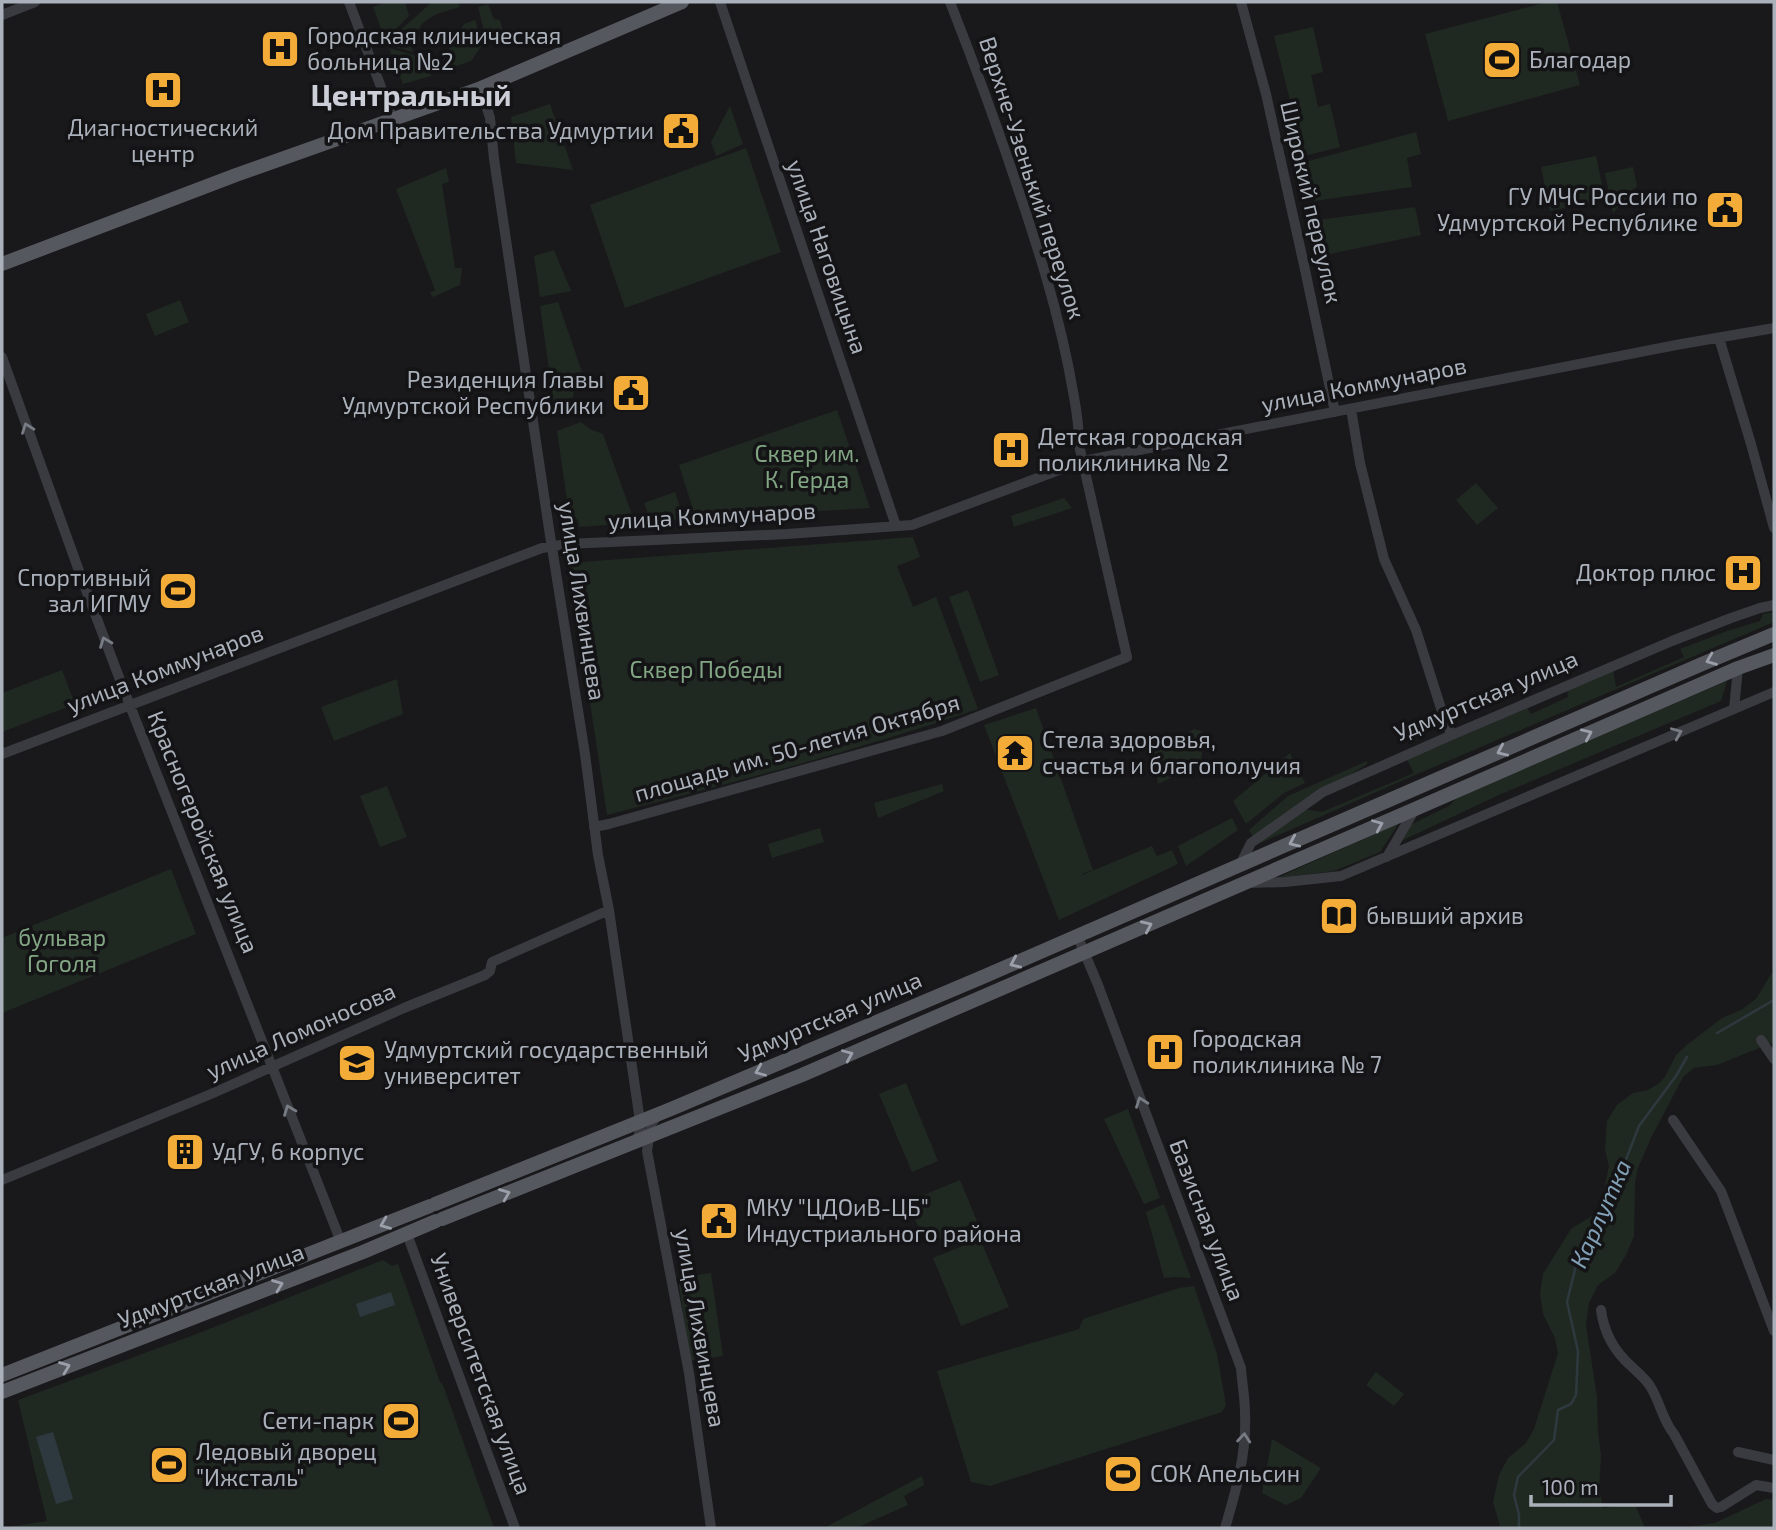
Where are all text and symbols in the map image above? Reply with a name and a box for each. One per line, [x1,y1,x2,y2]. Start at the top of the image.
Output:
place label: Городская клиническая больница №2 [307,21,561,75]
hospital icon: Городская клиническая больница №2 [259,28,301,70]
street label: Верхне-Узенький переулок [973,33,1092,323]
sports icon: Благодар [1481,39,1523,81]
place label: Благодар [1529,45,1631,73]
hospital icon: Диагностический центр [142,69,184,111]
district label: Центральный [310,76,512,112]
street label: Широкий переулок [1274,98,1349,306]
public building icon: Дом Правительства Удмуртии [660,110,702,152]
place label: Диагностический центр [68,113,258,167]
place label: Дом Правительства Удмуртии [328,116,654,145]
street label: улица Наговицына [781,156,874,358]
place label: ГУ МЧС России по Удмуртской Республике [1437,182,1698,237]
public building icon: ГУ МЧС России по Удмуртской Республике [1704,189,1746,231]
street label: улица Коммунаров [1259,350,1469,419]
place label: Резиденция Главы Удмуртской Республики [342,365,604,420]
public building icon: Резиденция Главы Удмуртской Республики [610,372,652,414]
place label: Детская городская поликлиника № 2 [1038,422,1243,476]
one-way arrow [22,423,36,435]
hospital icon: Детская городская поликлиника № 2 [990,429,1032,471]
park label: Сквер им. К. Герда [754,439,860,493]
street label: улица Коммунаров [607,496,817,535]
street label: улица Лихвинцева [552,499,613,703]
hospital icon: Доктор плюс [1722,552,1764,594]
place label: Доктор плюс [1576,558,1716,586]
place label: Спортивный зал ИГМУ [17,563,151,617]
sports icon: Спортивный зал ИГМУ [157,570,199,612]
street label: улица Коммунаров [62,618,267,719]
one-way arrow [100,636,114,648]
street label: Удмуртская улица [1390,644,1582,747]
one-way arrow [1706,652,1718,666]
park label: Сквер Победы [629,655,783,683]
street label: площадь им. 50-летия Октября [631,687,963,807]
street label: Красногеройская улица [142,706,265,957]
place label: Стела здоровья, счастья и благополучия [1042,725,1301,780]
one-way arrow [1579,728,1592,742]
one-way arrow [1671,728,1683,742]
temple icon: Стела здоровья, счастья и благополучия [994,732,1036,774]
one-way arrow [1497,743,1510,757]
one-way arrow [1372,820,1384,834]
one-way arrow [1289,834,1301,848]
library icon: бывший архив [1318,895,1360,937]
place label: бывший архив [1366,901,1524,929]
one-way arrow [1140,920,1152,934]
park label: бульвар Гоголя [18,923,106,977]
one-way arrow [1010,955,1022,969]
street label: Удмуртская улица [734,965,926,1068]
street label: улица Ломоносова [202,976,400,1085]
place label: Городская поликлиника № 7 [1192,1024,1382,1078]
hospital icon: Городская поликлиника № 7 [1144,1031,1186,1073]
place label: Удмуртский государственный университет [384,1035,709,1090]
school or university icon: Удмуртский государственный университет [336,1042,378,1084]
one-way arrow [840,1049,853,1063]
one-way arrow [755,1063,767,1077]
one-way arrow [1135,1096,1149,1108]
one-way arrow [284,1104,298,1116]
building icon: УдГУ, 6 корпус [164,1131,206,1173]
street label: Базисная улица [1163,1135,1252,1305]
place label: УдГУ, 6 корпус [212,1137,364,1166]
water label: Карлутка [1563,1155,1636,1272]
one-way arrow [498,1188,510,1202]
place label: МКУ "ЦДОиВ-ЦБ" Индустриального района [746,1193,1022,1248]
public building icon: МКУ "ЦДОиВ-ЦБ" Индустриального района [698,1200,740,1242]
one-way arrow [380,1216,392,1230]
street label: улица Лихвинцева [669,1226,732,1429]
street label: Удмуртская улица [114,1237,308,1334]
street label: Университетская улица [424,1249,539,1499]
one-way arrow [271,1280,283,1294]
one-way arrow [59,1362,71,1376]
sports icon: Сети-парк [380,1400,422,1442]
place label: Сети-парк [262,1406,374,1434]
one-way arrow [1236,1432,1251,1443]
place label: Ледовый дворец "Ижсталь" [196,1437,377,1491]
sports icon: Ледовый дворец "Ижсталь" [148,1444,190,1486]
sports icon: СОК Апельсин [1102,1453,1144,1495]
place label: СОК Апельсин [1150,1459,1300,1487]
scale bar [1531,1464,1671,1508]
text: 100 m [1542,1474,1599,1499]

